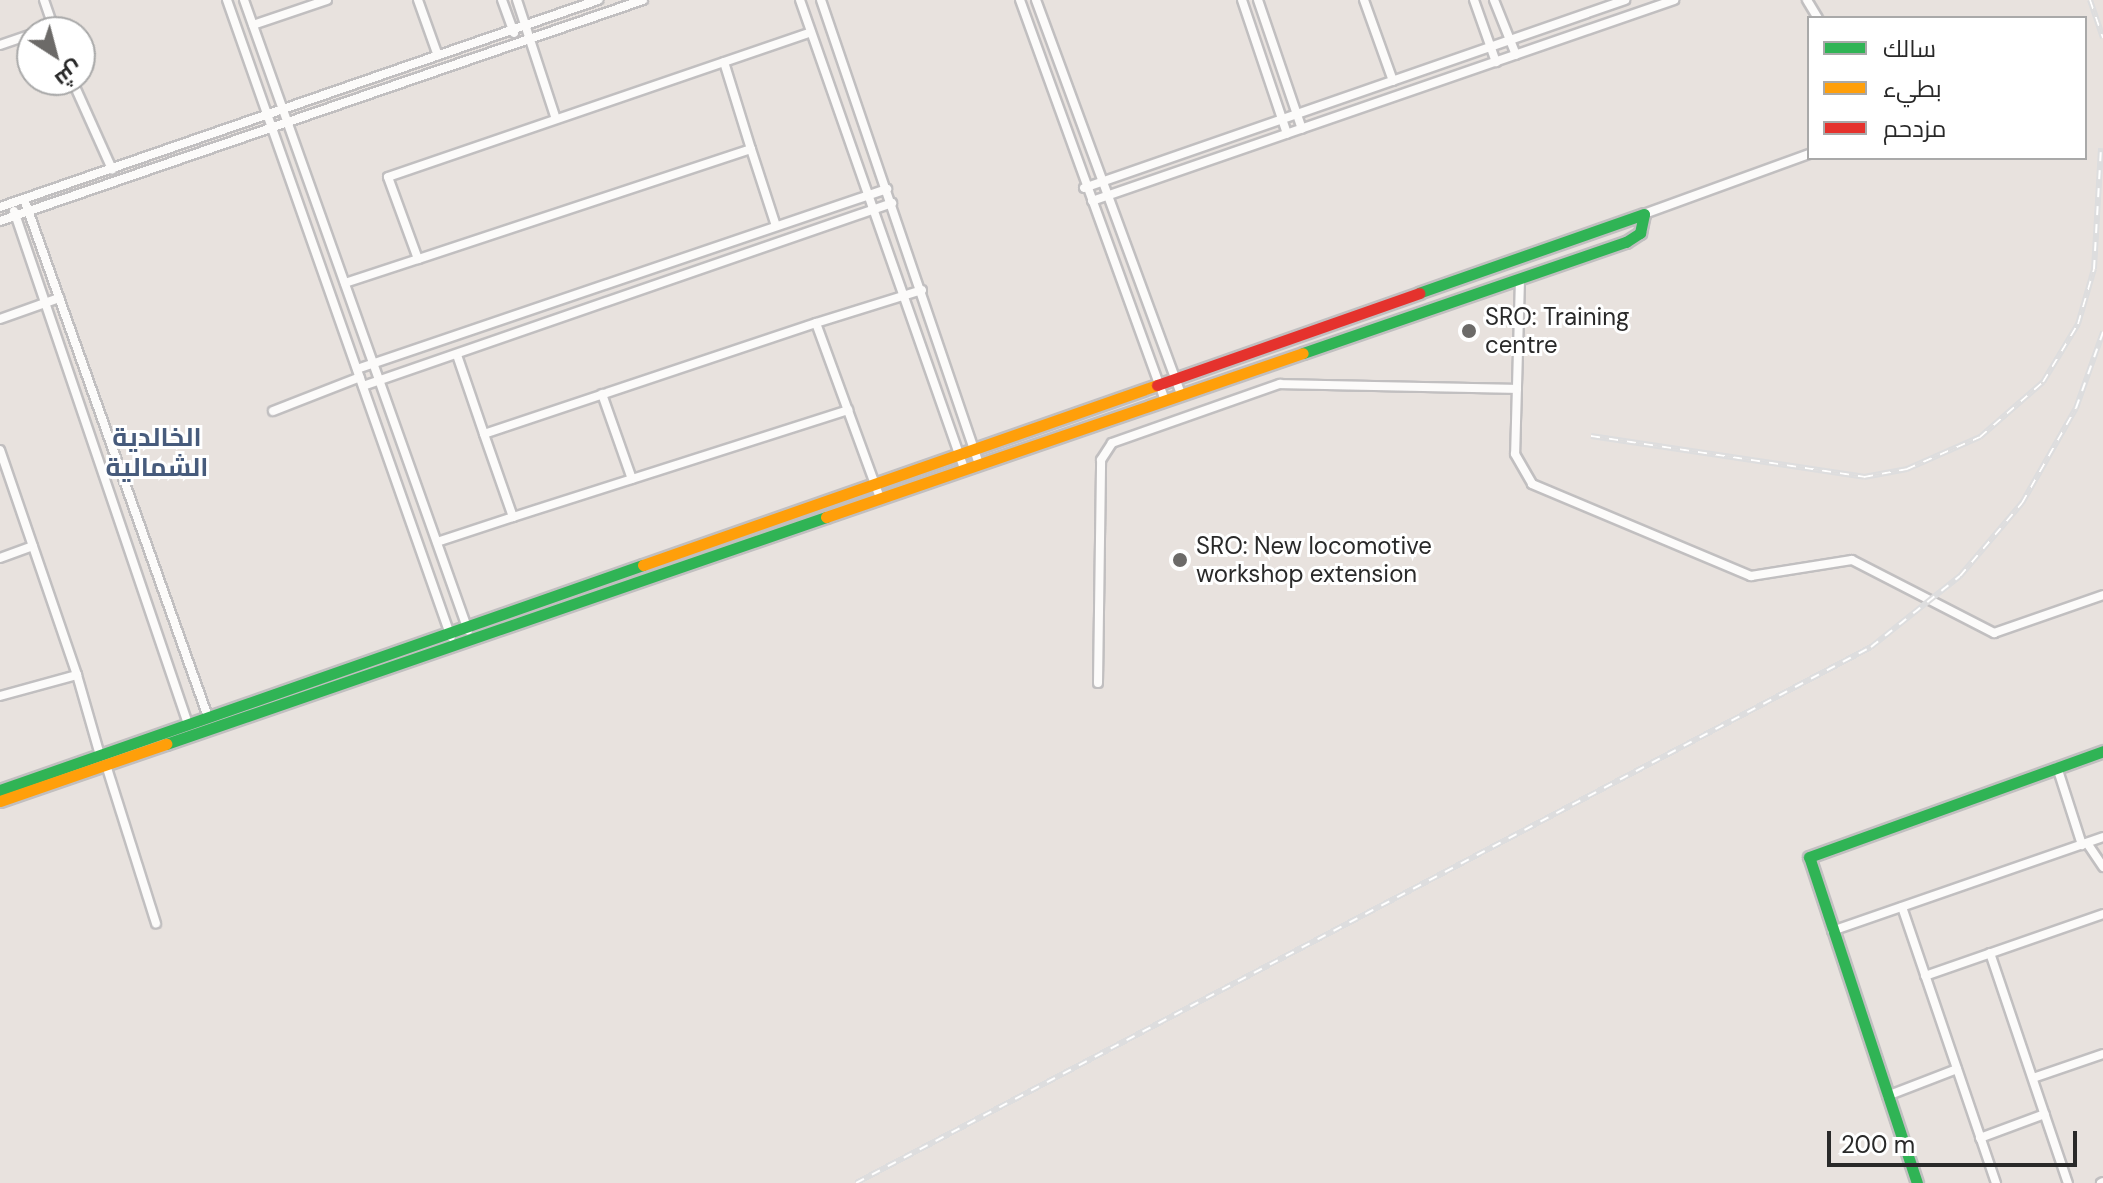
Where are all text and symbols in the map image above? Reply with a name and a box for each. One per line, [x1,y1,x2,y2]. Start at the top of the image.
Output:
north arrow [16,16,96,96]
legend [1807,16,2087,160]
text: سالك [1883,33,1936,64]
text: ش [49,54,89,94]
text: بطيء [1883,73,1942,104]
text: مزدحم [1883,113,1946,144]
place label: SRO: Training centre [1485,303,1629,359]
marker: SRO: Training centre [1460,322,1478,340]
district label: الخالدية الشمالية [105,422,209,484]
place label: SRO: New locomotive workshop extension [1196,532,1432,588]
marker: SRO: New locomotive workshop extension [1171,551,1189,569]
scale bar [1831,1115,2081,1165]
text: 200 m [1841,1129,1915,1160]

